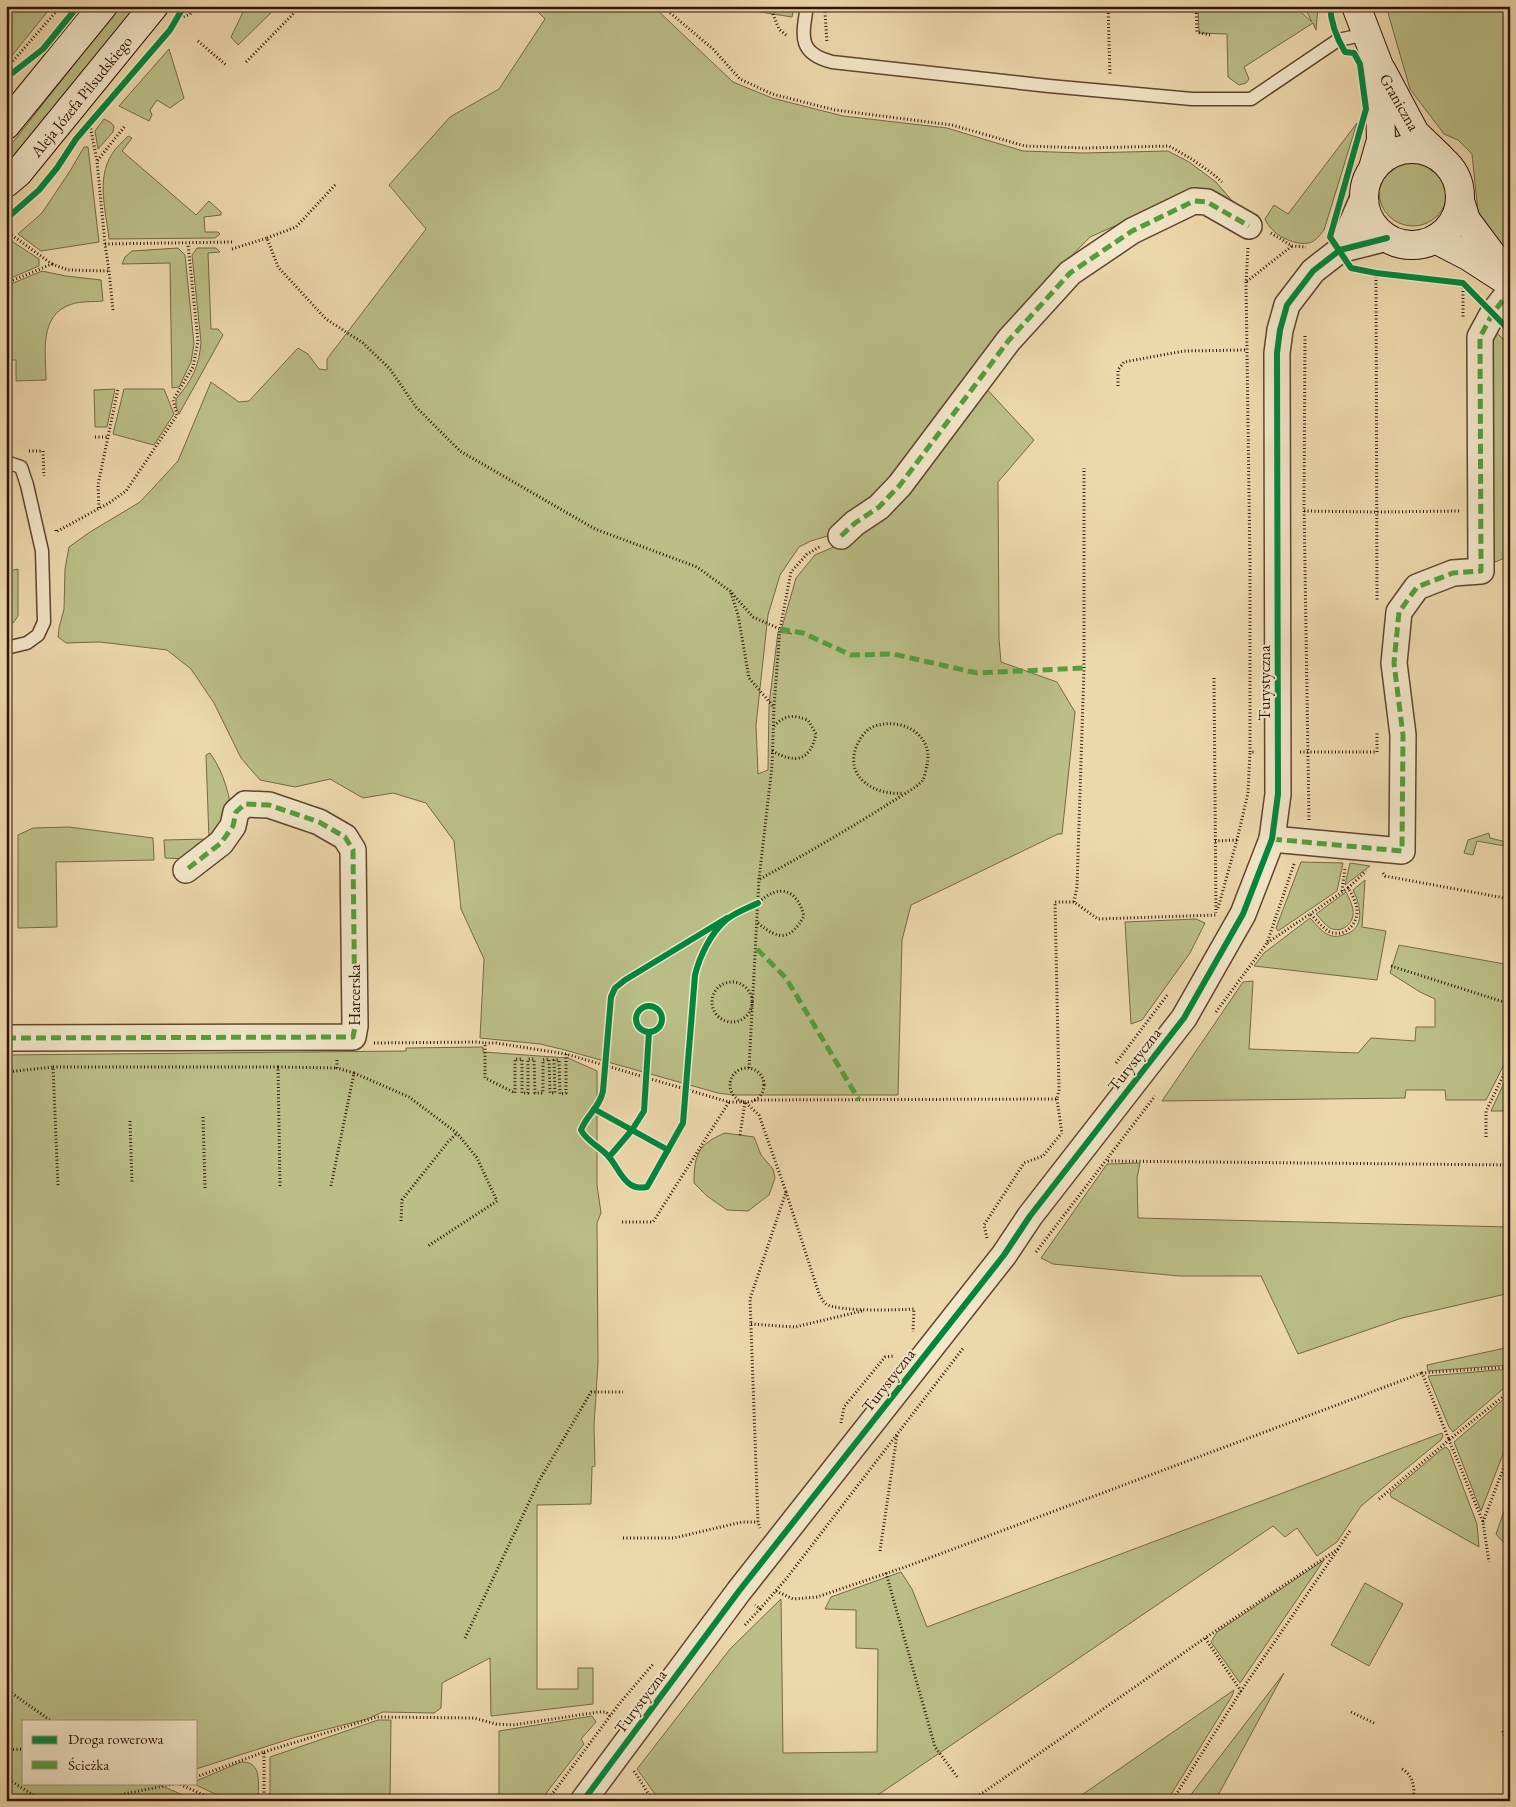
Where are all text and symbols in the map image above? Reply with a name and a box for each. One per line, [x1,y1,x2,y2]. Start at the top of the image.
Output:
street label: Aleja Józefa Piłsudskiego [25,31,137,162]
street label: Graniczna [1375,70,1425,135]
street label: Turystyczna [1254,645,1275,721]
street label: Harcerska [344,964,365,1026]
street label: Turystyczna [1103,1023,1166,1095]
street label: Turystyczna [857,1344,920,1416]
street label: Turystyczna [609,1664,672,1738]
legend [22,1720,198,1784]
text: Droga rowerowa [68,1729,163,1748]
text: Ścieżka [68,1755,109,1774]

